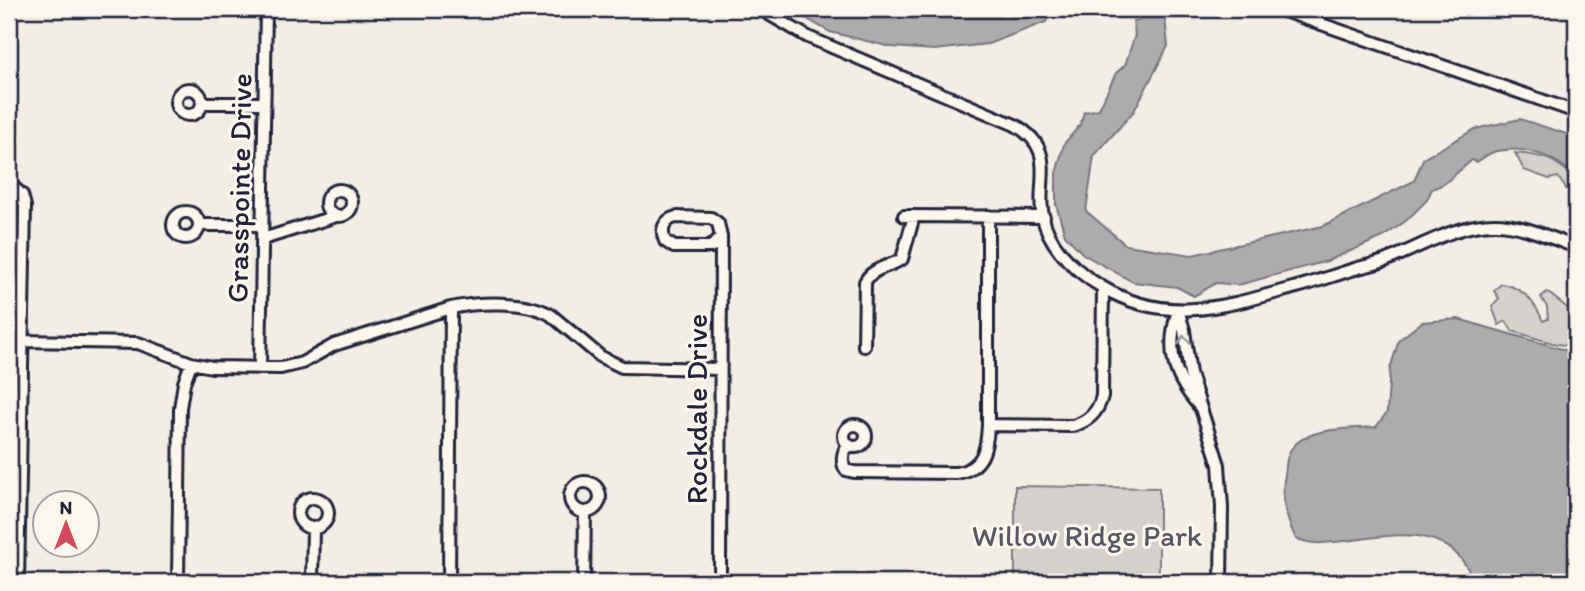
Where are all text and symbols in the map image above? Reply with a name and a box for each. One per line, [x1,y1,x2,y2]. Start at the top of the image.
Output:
street label: Grasspointe Drive [218,73,260,303]
street label: Rockdale Drive [678,314,715,504]
one-way arrow [1177,334,1192,345]
north arrow [32,490,102,560]
text: N [60,496,72,519]
park label: Willow Ridge Park [972,517,1203,554]

